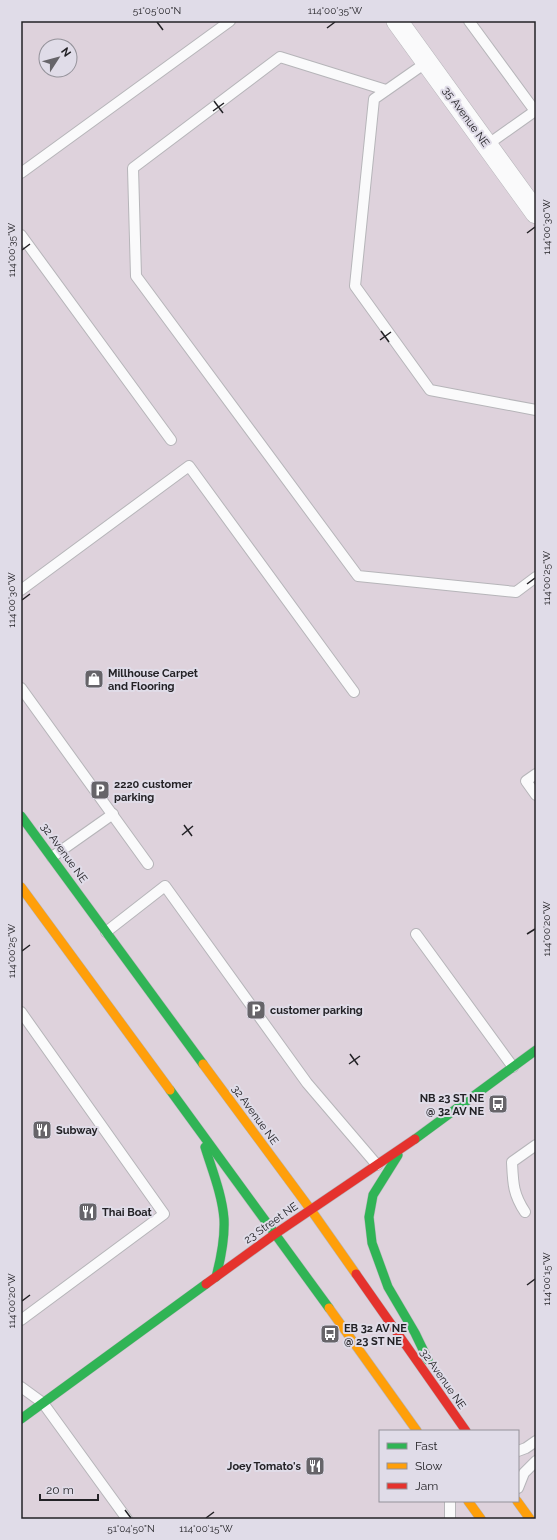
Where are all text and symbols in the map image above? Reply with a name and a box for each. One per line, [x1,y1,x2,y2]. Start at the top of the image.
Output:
text: 51°05'00"N [133,5,181,16]
text: 114°00'35"W [308,5,363,16]
north arrow [38,38,78,78]
text: N [58,45,73,60]
street label: 35 Avenue NE [440,84,492,150]
text: 114°00'30"W [541,199,552,255]
text: 114°00'35"W [6,222,17,277]
text: 114°00'25"W [541,550,552,605]
text: 114°00'30"W [6,572,17,628]
place label: Millhouse Carpet and Flooring [108,667,199,693]
shop icon: Millhouse Carpet and Flooring [83,668,105,690]
place label: 2220 customer parking [114,778,193,804]
parking icon: 2220 customer parking [89,779,111,801]
street label: 32 Avenue NE [38,821,90,886]
text: 114°00'20"W [541,901,552,957]
text: 114°00'25"W [6,923,17,978]
parking icon: customer parking [245,999,267,1021]
place label: customer parking [270,1004,363,1017]
street label: 32 Avenue NE [229,1083,281,1148]
place label: NB 23 ST NE @ 32 AV NE [420,1092,484,1118]
bus stop icon: NB 23 ST NE @ 32 AV NE [487,1093,509,1115]
restaurant icon: Subway [31,1119,53,1141]
place label: Subway [56,1124,98,1137]
street label: 23 Street NE [242,1199,301,1246]
restaurant icon: Thai Boat [77,1201,99,1223]
place label: Thai Boat [102,1206,153,1219]
text: 114°00'15"W [541,1252,552,1306]
text: 114°00'20"W [6,1273,17,1329]
place label: EB 32 AV NE @ 23 ST NE [344,1322,407,1348]
bus stop icon: EB 32 AV NE @ 23 ST NE [319,1323,341,1345]
street label: 32 Avenue NE [417,1346,469,1412]
legend [379,1430,519,1502]
text: Fast [415,1439,438,1453]
restaurant icon: Joey Tomato's [304,1455,326,1477]
text: Slow [415,1459,442,1473]
place label: Joey Tomato's [227,1460,302,1473]
scale bar [40,1476,98,1502]
text: Jam [415,1479,438,1493]
text: 20 m [46,1483,74,1497]
text: 51°04'50"N [107,1523,155,1534]
text: 114°00'15"W [179,1523,233,1534]

